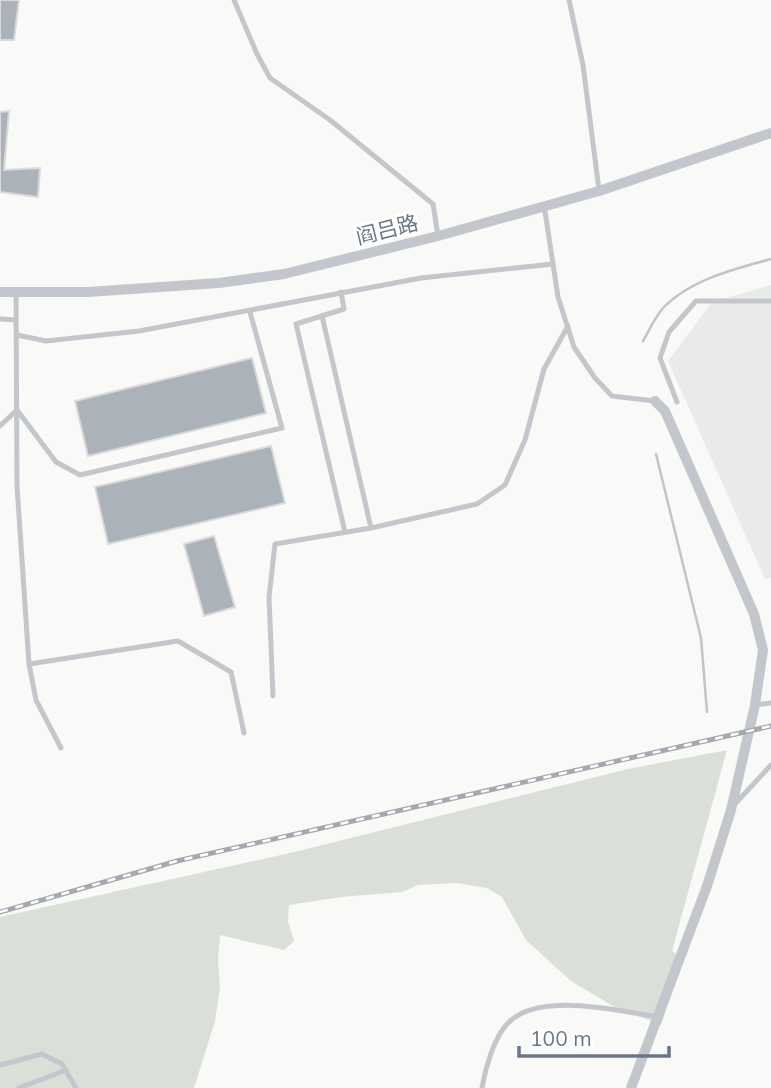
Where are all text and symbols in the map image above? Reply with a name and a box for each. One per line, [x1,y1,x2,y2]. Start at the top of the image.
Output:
street label: 阎吕路 [353,209,421,249]
scale bar [519,1014,670,1058]
text: 100 m [530,1025,592,1051]

